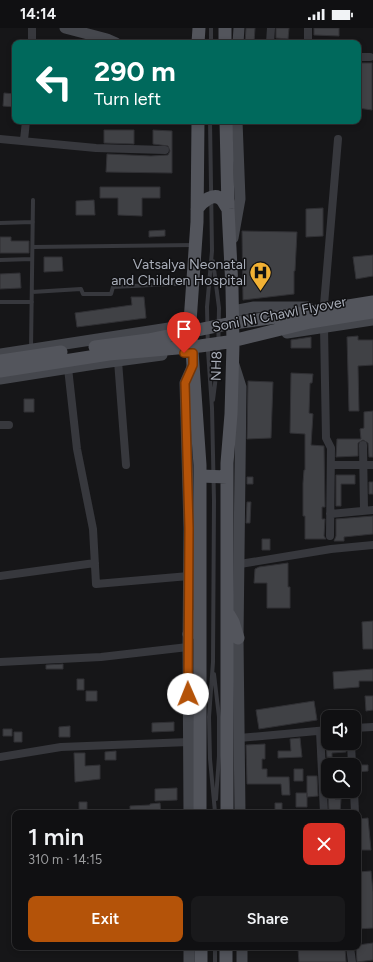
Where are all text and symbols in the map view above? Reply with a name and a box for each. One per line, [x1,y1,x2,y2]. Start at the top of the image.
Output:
text: 14:14 [20,5,56,23]
text: 290 m [94,54,176,88]
icon: left [28,56,80,108]
text: Turn left [94,88,161,110]
place label: Vatsalya Neonatal and Children Hospital [111,256,246,289]
hospital icon: Vatsalya Neonatal and Children Hospital [248,259,274,292]
street label: Soni Ni Chawl Flyover [210,293,348,336]
pin [167,312,201,353]
icon: arrive [173,318,195,340]
street label: NH8 [207,351,226,381]
position arrow [167,673,209,715]
map controls [321,710,361,798]
button: sound [321,710,361,750]
button: search [321,758,361,798]
text: 1 min [28,822,84,851]
button: close [303,823,345,865]
text: 310 m · 14:15 [28,852,102,867]
button: Exit [28,896,183,942]
button: Share [191,896,345,942]

